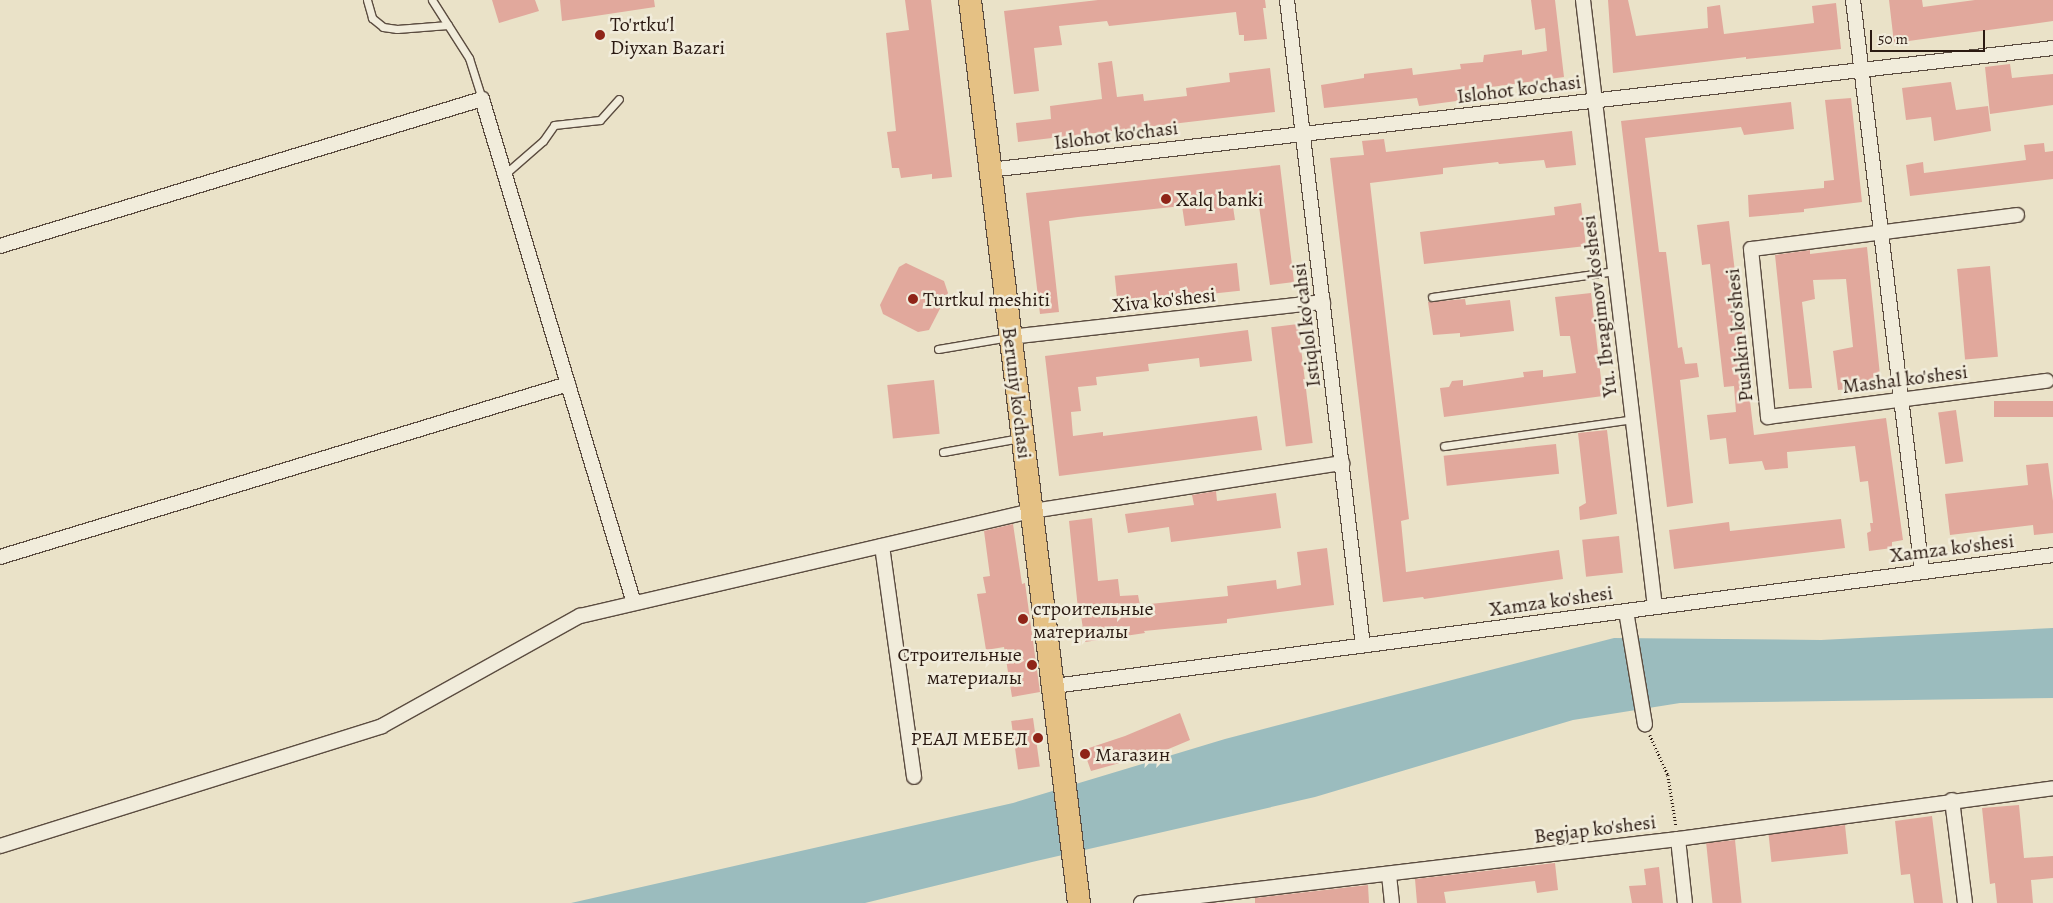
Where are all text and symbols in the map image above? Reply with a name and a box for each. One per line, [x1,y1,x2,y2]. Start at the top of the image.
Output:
place label: To'rtku'l Diyxan Bazari [610,12,725,59]
scale bar [1873,20,1988,52]
marker: To'rtku'l Diyxan Bazari [594,29,606,41]
text: 50 m [1878,29,1908,49]
street label: Islohot ko'chasi [1456,69,1582,109]
street label: Islohot ko'chasi [1053,115,1179,155]
place label: Xalq banki [1176,187,1263,211]
marker: Xalq banki [1160,193,1172,205]
street label: Yu. Ibragimov ko'shesi [1576,214,1622,398]
street label: Istiqlol ko'cahsi [1286,262,1326,388]
street label: Pushkin ko'shesi [1720,267,1758,403]
street label: Xiva ko'shesi [1111,283,1217,317]
place label: Turtkul meshiti [923,287,1050,311]
marker: Turtkul meshiti [907,293,919,305]
street label: Beruniy ko'chasi [997,326,1037,460]
street label: Mashal ko'shesi [1841,359,1969,399]
street label: Xamza ko'shesi [1889,529,2015,567]
street label: Xamza ko'shesi [1488,580,1614,622]
place label: строительные материалы [1033,596,1154,643]
marker: строительные материалы [1017,613,1029,625]
place label: Строительные материалы [897,642,1022,689]
marker: Строительные материалы [1026,659,1038,671]
place label: РЕАЛ МЕБЕЛ [911,726,1028,750]
marker: РЕАЛ МЕБЕЛ [1032,732,1044,744]
place label: Магазин [1095,742,1170,766]
marker: Магазин [1079,748,1091,760]
street label: Begjap ko'shesi [1533,810,1657,848]

